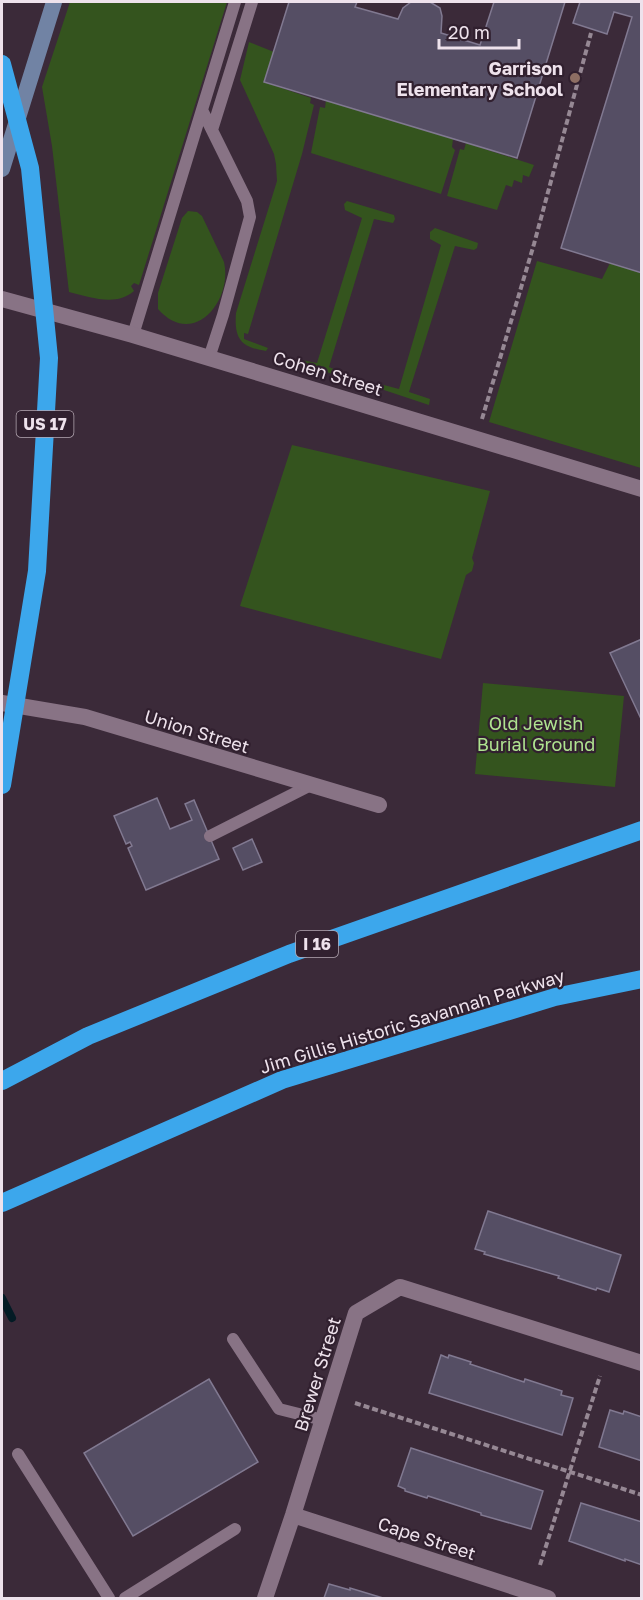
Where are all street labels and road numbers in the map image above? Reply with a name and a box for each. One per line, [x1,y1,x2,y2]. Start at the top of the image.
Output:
street label: Cohen Street [271,346,385,400]
road number: US 17 [16,411,74,437]
street label: Union Street [142,705,252,757]
road number: I 16 [296,931,338,957]
street label: Jim Gillis Historic Savannah Parkway [257,964,567,1078]
street label: Brewer Street [289,1314,345,1434]
street label: Cape Street [375,1512,479,1564]

